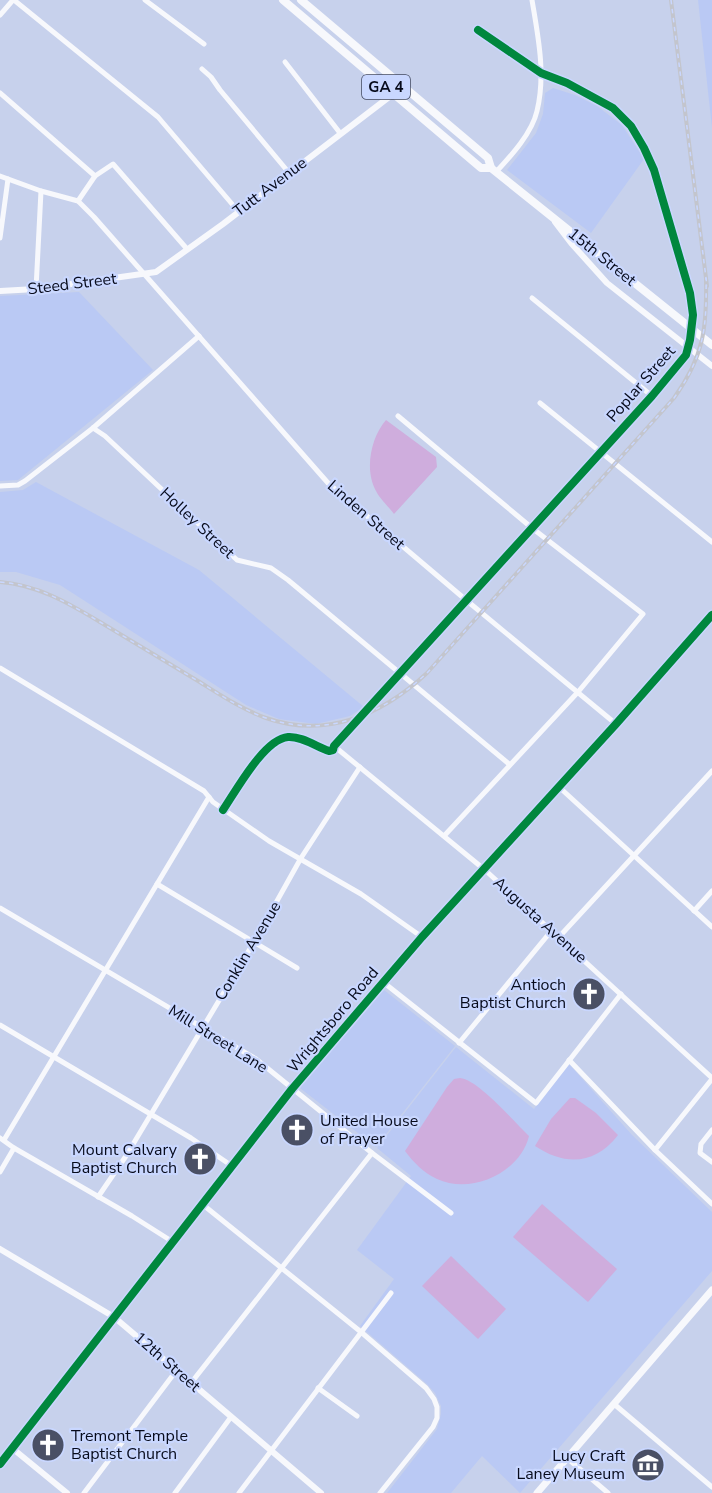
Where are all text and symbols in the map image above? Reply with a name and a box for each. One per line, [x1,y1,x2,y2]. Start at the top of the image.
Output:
road number: GA 4 [362,75,410,99]
street label: Tutt Avenue [229,152,311,222]
street label: 15th Street [563,223,641,291]
street label: Steed Street [26,268,118,300]
street label: Poplar Street [602,341,681,427]
street label: Linden Street [322,475,410,555]
street label: Holley Street [155,483,239,564]
street label: Augusta Avenue [488,872,592,968]
street label: Conklin Avenue [210,897,286,1005]
street label: Wrightsboro Road [282,962,384,1078]
place label: Antioch Baptist Church [460,974,566,1014]
church icon: Antioch Baptist Church [571,976,607,1012]
street label: Mill Street Lane [164,1000,272,1078]
place label: United House of Prayer [320,1110,418,1150]
church icon: United House of Prayer [279,1112,315,1148]
place label: Mount Calvary Baptist Church [71,1139,178,1179]
church icon: Mount Calvary Baptist Church [182,1141,218,1177]
street label: 12th Street [129,1327,205,1397]
place label: Tremont Temple Baptist Church [71,1425,188,1465]
church icon: Tremont Temple Baptist Church [30,1427,66,1463]
place label: Lucy Craft Laney Museum [516,1445,625,1485]
museum icon: Lucy Craft Laney Museum [630,1447,666,1483]

